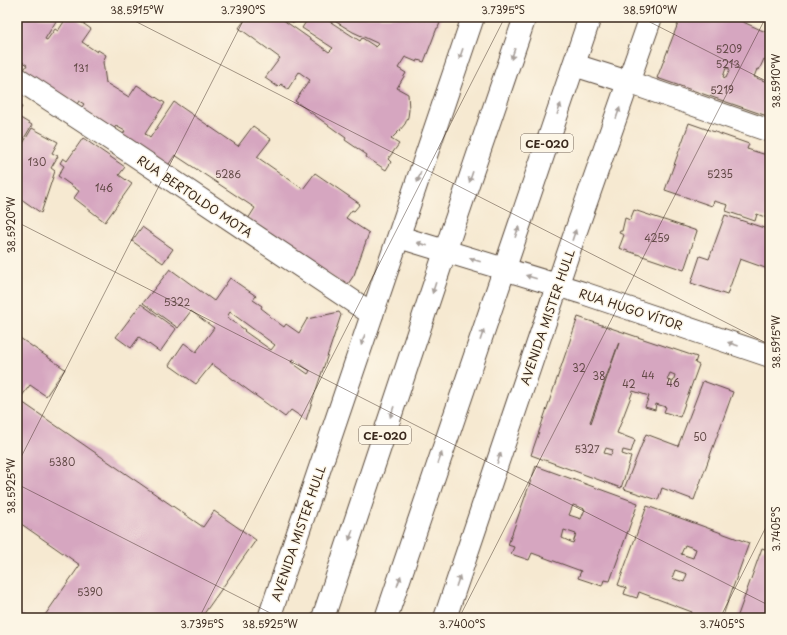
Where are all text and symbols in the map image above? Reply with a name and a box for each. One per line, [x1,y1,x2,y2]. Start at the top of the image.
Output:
text: 38.5915°W [110,2,165,17]
text: 3.7390°S [220,2,266,17]
text: 3.7395°S [481,2,525,17]
text: 38.5910°W [623,2,678,17]
house number: 5209 [716,41,742,56]
one-way arrow [457,48,463,60]
one-way arrow [510,48,516,60]
text: 38.5910°W [768,53,783,108]
house number: 5213 [716,56,741,71]
house number: 131 [74,60,89,75]
house number: 5219 [710,82,734,97]
one-way arrow [556,103,562,115]
one-way arrow [615,106,621,118]
road number: CE-020 [521,134,573,152]
street label: RUA BERTOLDO MOTA [134,151,257,242]
house number: 130 [28,154,46,169]
house number: 5286 [215,166,241,181]
house number: 5235 [707,166,733,181]
one-way arrow [416,171,422,183]
one-way arrow [468,171,474,183]
house number: 146 [95,180,113,195]
text: 38.5920°W [3,196,18,253]
one-way arrow [514,226,520,238]
one-way arrow [572,229,578,241]
house number: 4259 [644,230,670,245]
one-way arrow [416,241,428,247]
street label: AVENIDA MISTER HULL [515,247,579,387]
one-way arrow [469,257,481,263]
one-way arrow [524,274,536,280]
one-way arrow [431,283,437,295]
street label: RUA HUGO VÍTOR [577,284,685,334]
house number: 5322 [164,294,190,309]
text: 38.5915°W [768,314,783,369]
one-way arrow [479,328,485,340]
one-way arrow [360,334,366,346]
one-way arrow [727,340,739,346]
house number: 32 [572,360,586,375]
house number: 44 [641,367,655,382]
house number: 38 [593,368,605,383]
house number: 46 [666,375,680,390]
house number: 42 [622,376,636,391]
one-way arrow [389,406,395,418]
road number: CE-020 [359,426,411,444]
house number: 50 [693,429,707,444]
house number: 5327 [574,441,600,456]
one-way arrow [496,451,502,463]
one-way arrow [437,452,443,464]
house number: 5380 [49,454,75,469]
text: 38.5925°W [3,457,18,514]
street label: AVENIDA MISTER HULL [266,463,330,603]
text: 3.7405°S [768,506,783,552]
one-way arrow [348,529,354,541]
one-way arrow [396,575,402,587]
one-way arrow [455,575,461,587]
house number: 5390 [77,584,103,599]
text: 3.7395°S [180,616,224,631]
text: 38.5925°W [242,616,299,631]
text: 3.7400°S [439,616,485,631]
text: 3.7405°S [699,616,745,631]

